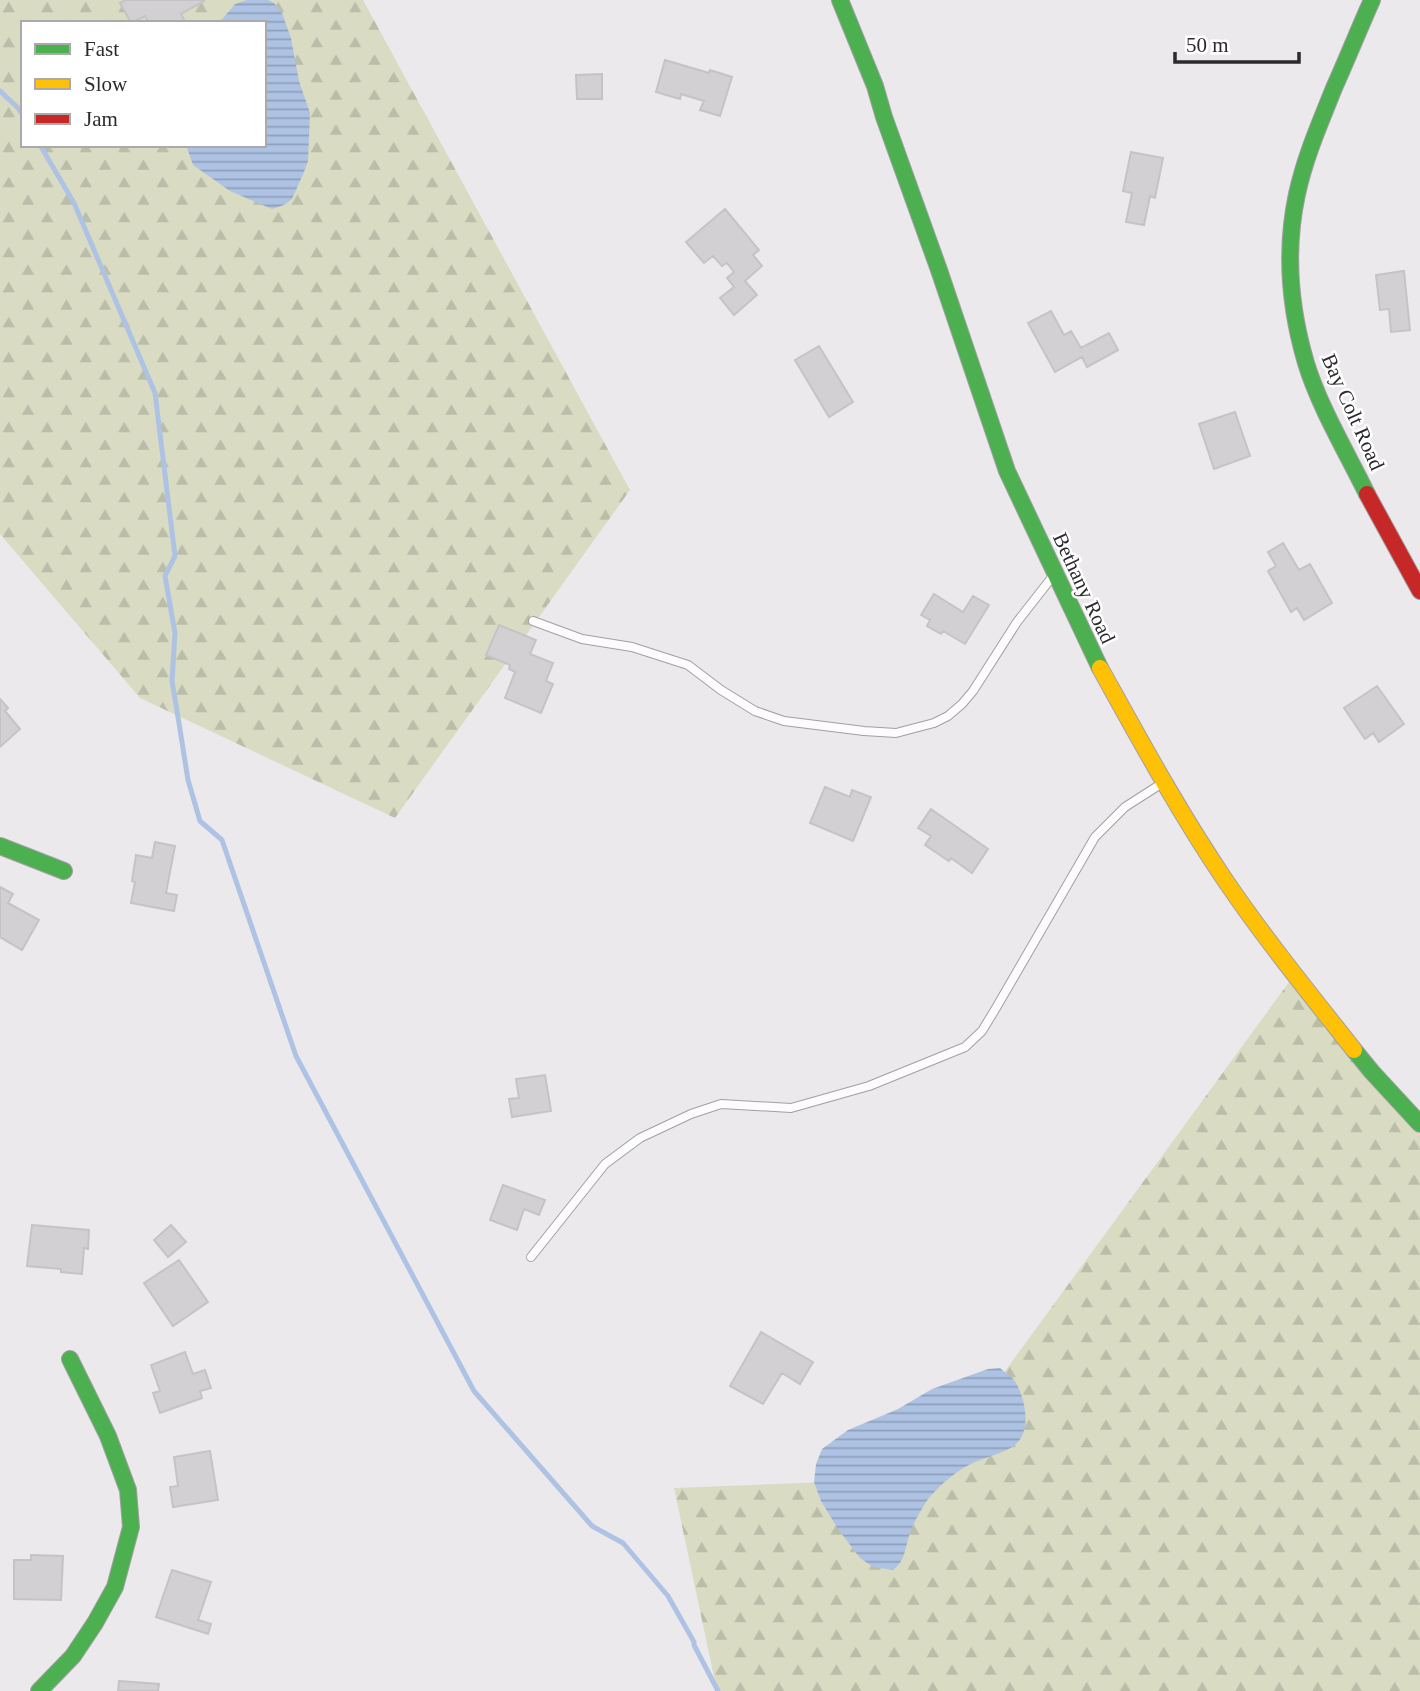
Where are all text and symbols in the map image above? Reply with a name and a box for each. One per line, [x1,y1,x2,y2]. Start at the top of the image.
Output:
legend [21,21,266,147]
scale bar [1175,21,1299,65]
text: 50 m [1186,33,1229,57]
text: Fast [84,37,119,61]
text: Slow [84,72,128,96]
text: Jam [84,107,118,131]
street label: Bay Colt Road [1317,350,1390,474]
street label: Bethany Road [1048,529,1120,648]

